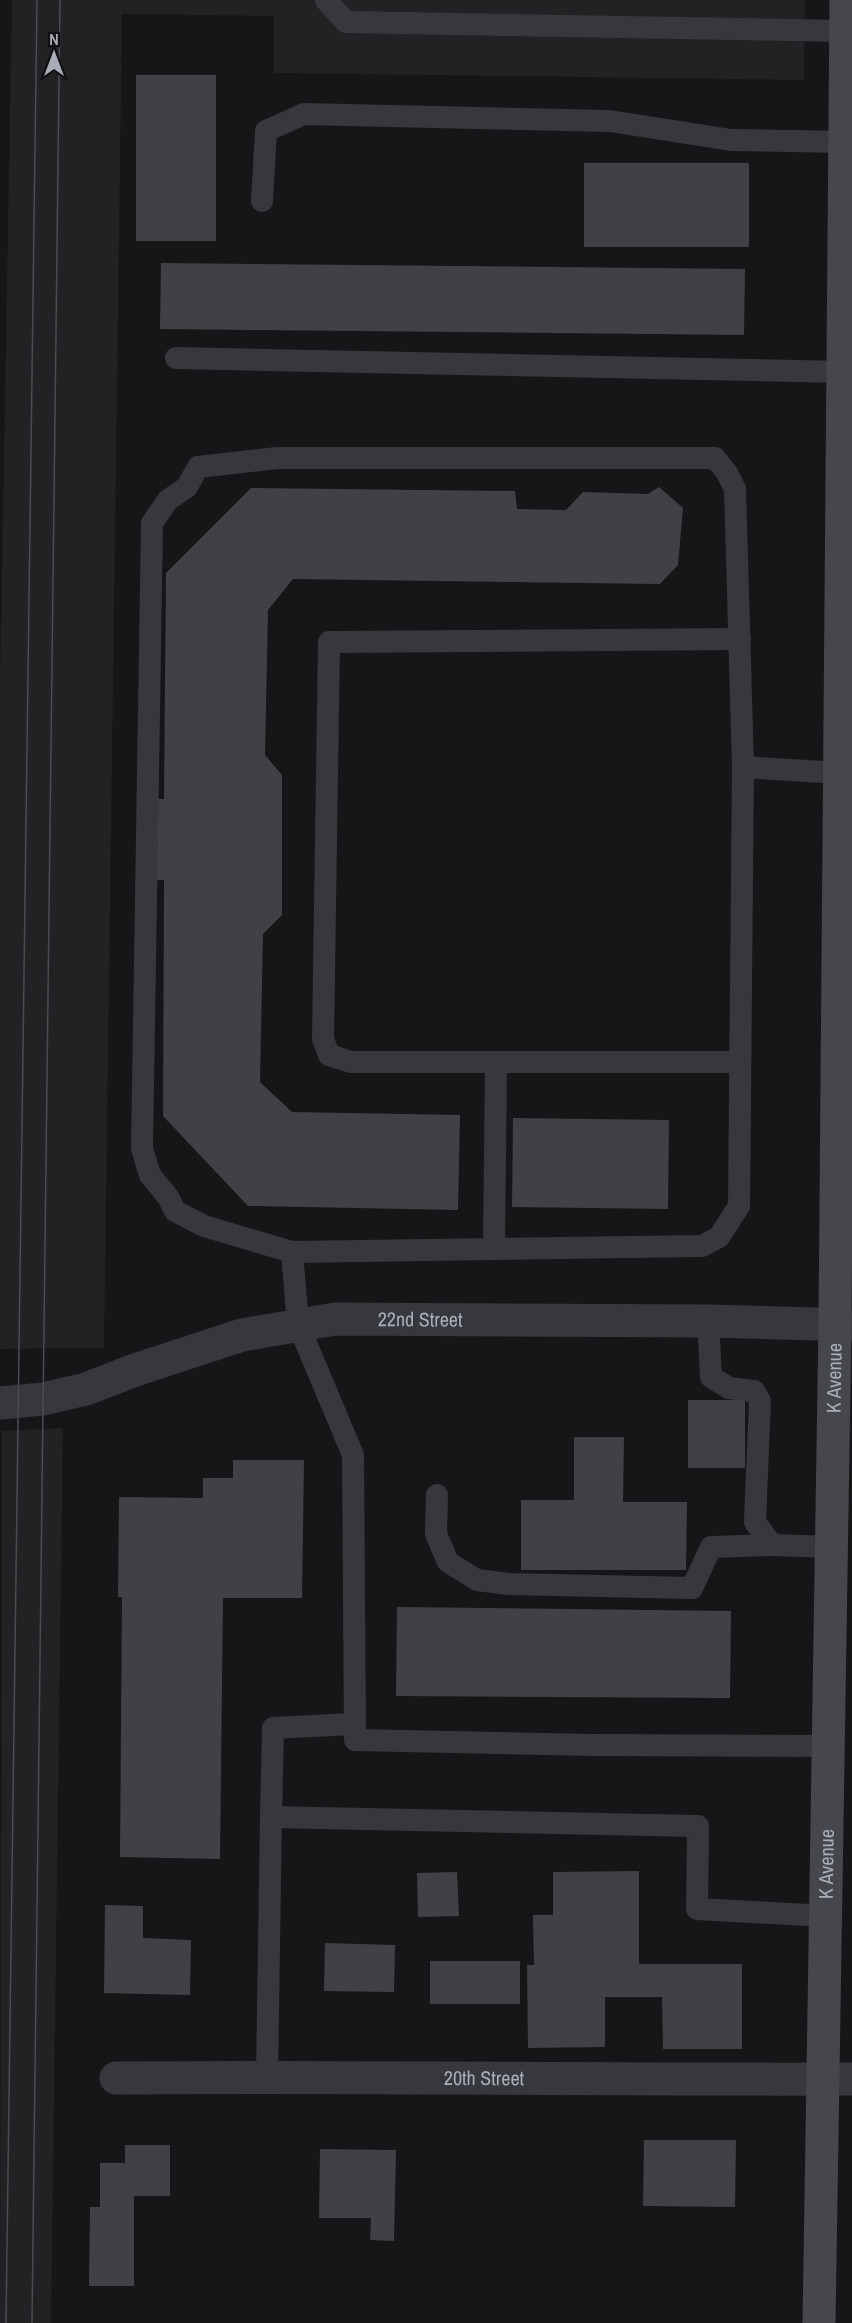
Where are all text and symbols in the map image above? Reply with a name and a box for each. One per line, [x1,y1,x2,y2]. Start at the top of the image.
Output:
north arrow [24,24,84,84]
text: N [49,28,59,50]
street label: 22nd Street [378,1305,463,1333]
street label: K Avenue [820,1343,848,1413]
street label: K Avenue [812,1829,840,1899]
street label: 20th Street [444,2064,525,2091]

